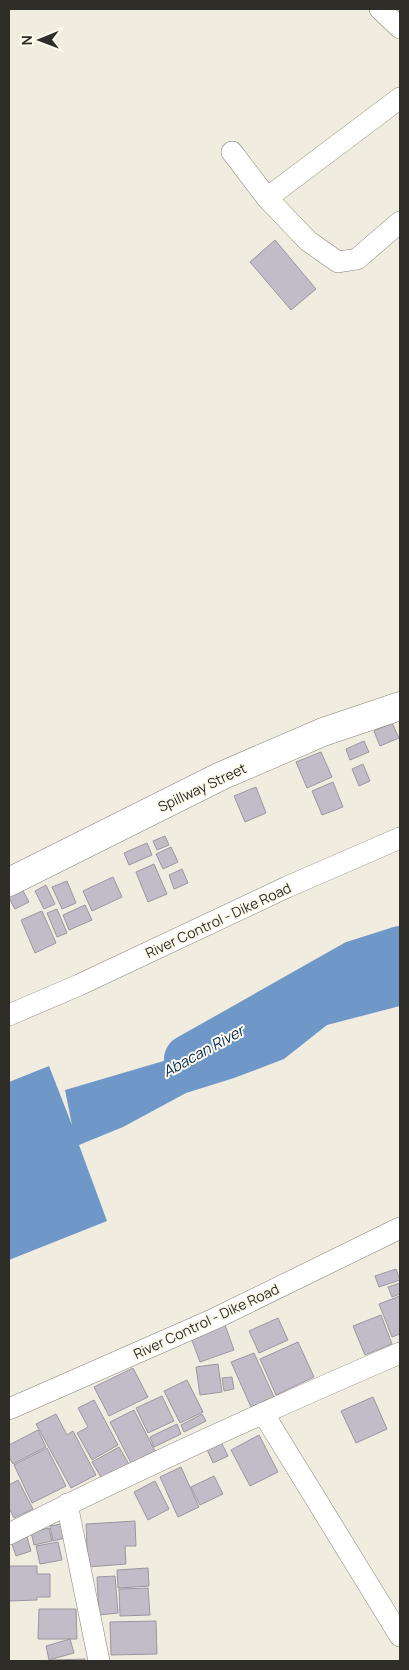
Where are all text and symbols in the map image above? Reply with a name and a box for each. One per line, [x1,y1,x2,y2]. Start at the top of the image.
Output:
north arrow [15,15,65,65]
text: N [17,35,36,45]
street label: Spillway Street [155,758,250,816]
street label: River Control - Dike Road [142,878,294,962]
water label: Abacan River [159,1019,250,1082]
street label: River Control - Dike Road [130,1279,282,1363]

